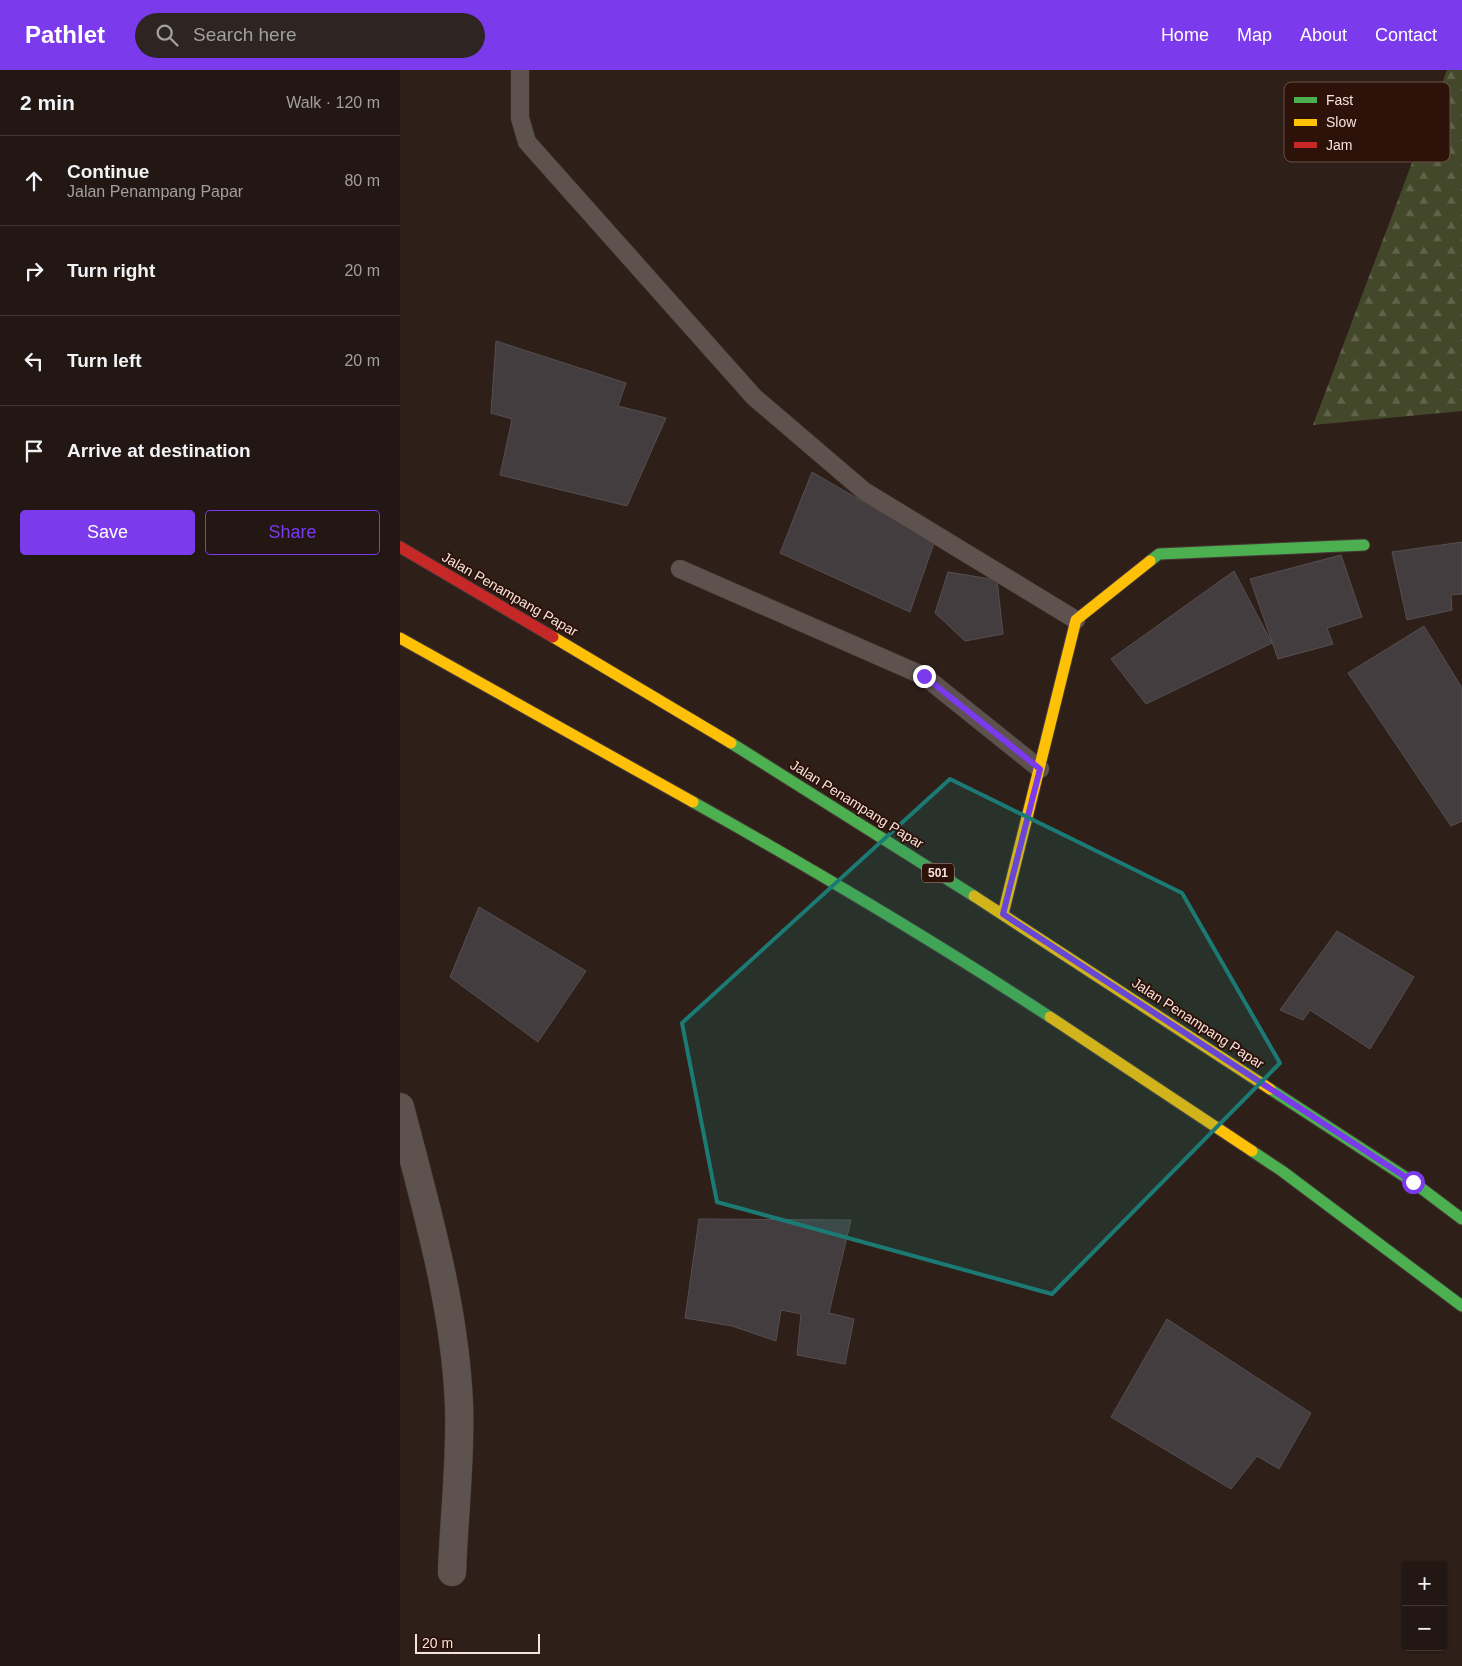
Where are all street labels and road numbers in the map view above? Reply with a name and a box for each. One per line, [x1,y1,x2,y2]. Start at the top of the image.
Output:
street label: Jalan Penampang Papar [439,549,581,640]
street label: Jalan Penampang Papar [787,756,927,852]
road number: 501 [922,864,954,882]
street label: Jalan Penampang Papar [1129,974,1267,1072]

